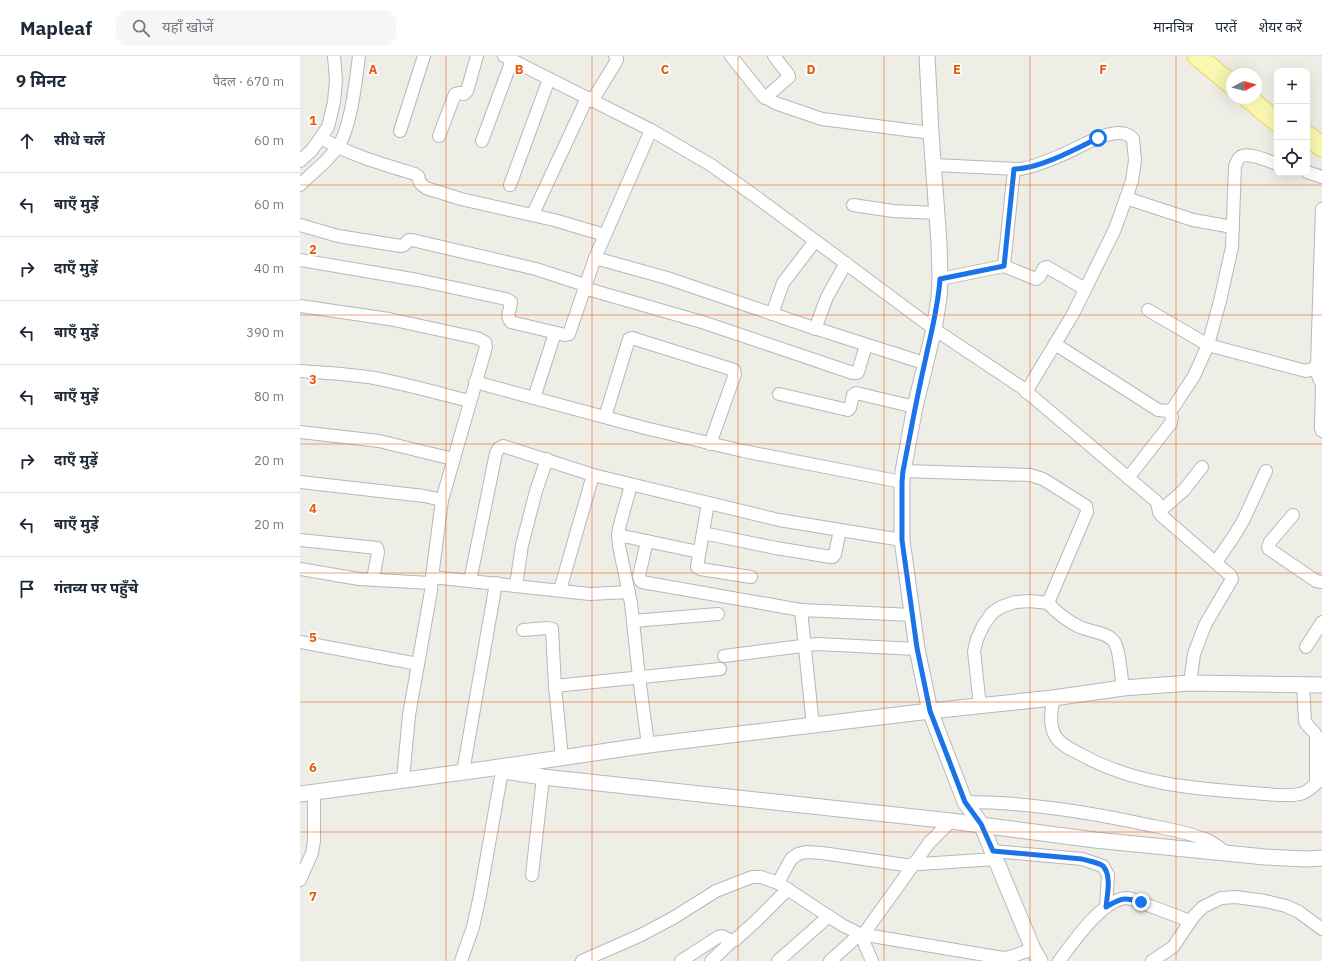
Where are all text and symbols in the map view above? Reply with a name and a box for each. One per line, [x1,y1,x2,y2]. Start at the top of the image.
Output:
search box [116,10,396,46]
text: Mapleaf [20,16,92,40]
icon: search [130,17,152,39]
text: यहाँ खोजें [162,17,213,36]
text: मानचित्र [1153,18,1193,36]
text: परतें [1215,18,1237,36]
text: शेयर करें [1259,18,1302,36]
text: A [369,61,378,78]
text: B [515,61,524,78]
text: C [661,61,670,78]
text: D [806,61,816,78]
text: E [953,61,961,78]
text: F [1099,61,1107,78]
north arrow [1226,68,1262,104]
map controls [1274,68,1310,176]
button: + [1274,68,1310,104]
text: 9 मिनट [16,70,66,92]
text: पैदल · 670 m [213,73,284,90]
button: − [1274,104,1310,140]
text: 1 [309,112,317,129]
route start [1089,129,1107,147]
icon: ahead [16,130,38,152]
text: सीधे चलें [54,130,105,149]
text: 60 m [254,132,284,149]
button: locate [1274,140,1310,176]
icon: left [16,194,38,216]
text: बाएँ मुड़ें [54,194,99,213]
text: 60 m [254,196,284,213]
text: 2 [309,241,317,258]
icon: right [16,258,38,280]
text: दाएँ मुड़ें [54,258,98,277]
text: 40 m [254,260,284,277]
icon: left [16,322,38,344]
text: बाएँ मुड़ें [54,322,99,341]
text: 390 m [246,324,284,341]
text: 3 [309,371,317,388]
icon: left [16,386,38,408]
text: बाएँ मुड़ें [54,386,99,405]
text: 80 m [254,388,284,405]
icon: right [16,450,38,472]
text: दाएँ मुड़ें [54,450,98,469]
text: 20 m [254,452,284,469]
text: 4 [309,500,317,517]
icon: left [16,514,38,536]
text: बाएँ मुड़ें [54,514,99,533]
text: 20 m [254,516,284,533]
icon: arrive [16,578,38,600]
text: गंतव्य पर पहुँचे [54,578,138,597]
text: 5 [309,629,317,646]
text: 6 [309,759,317,776]
text: 7 [309,888,317,905]
route end [1132,893,1150,911]

